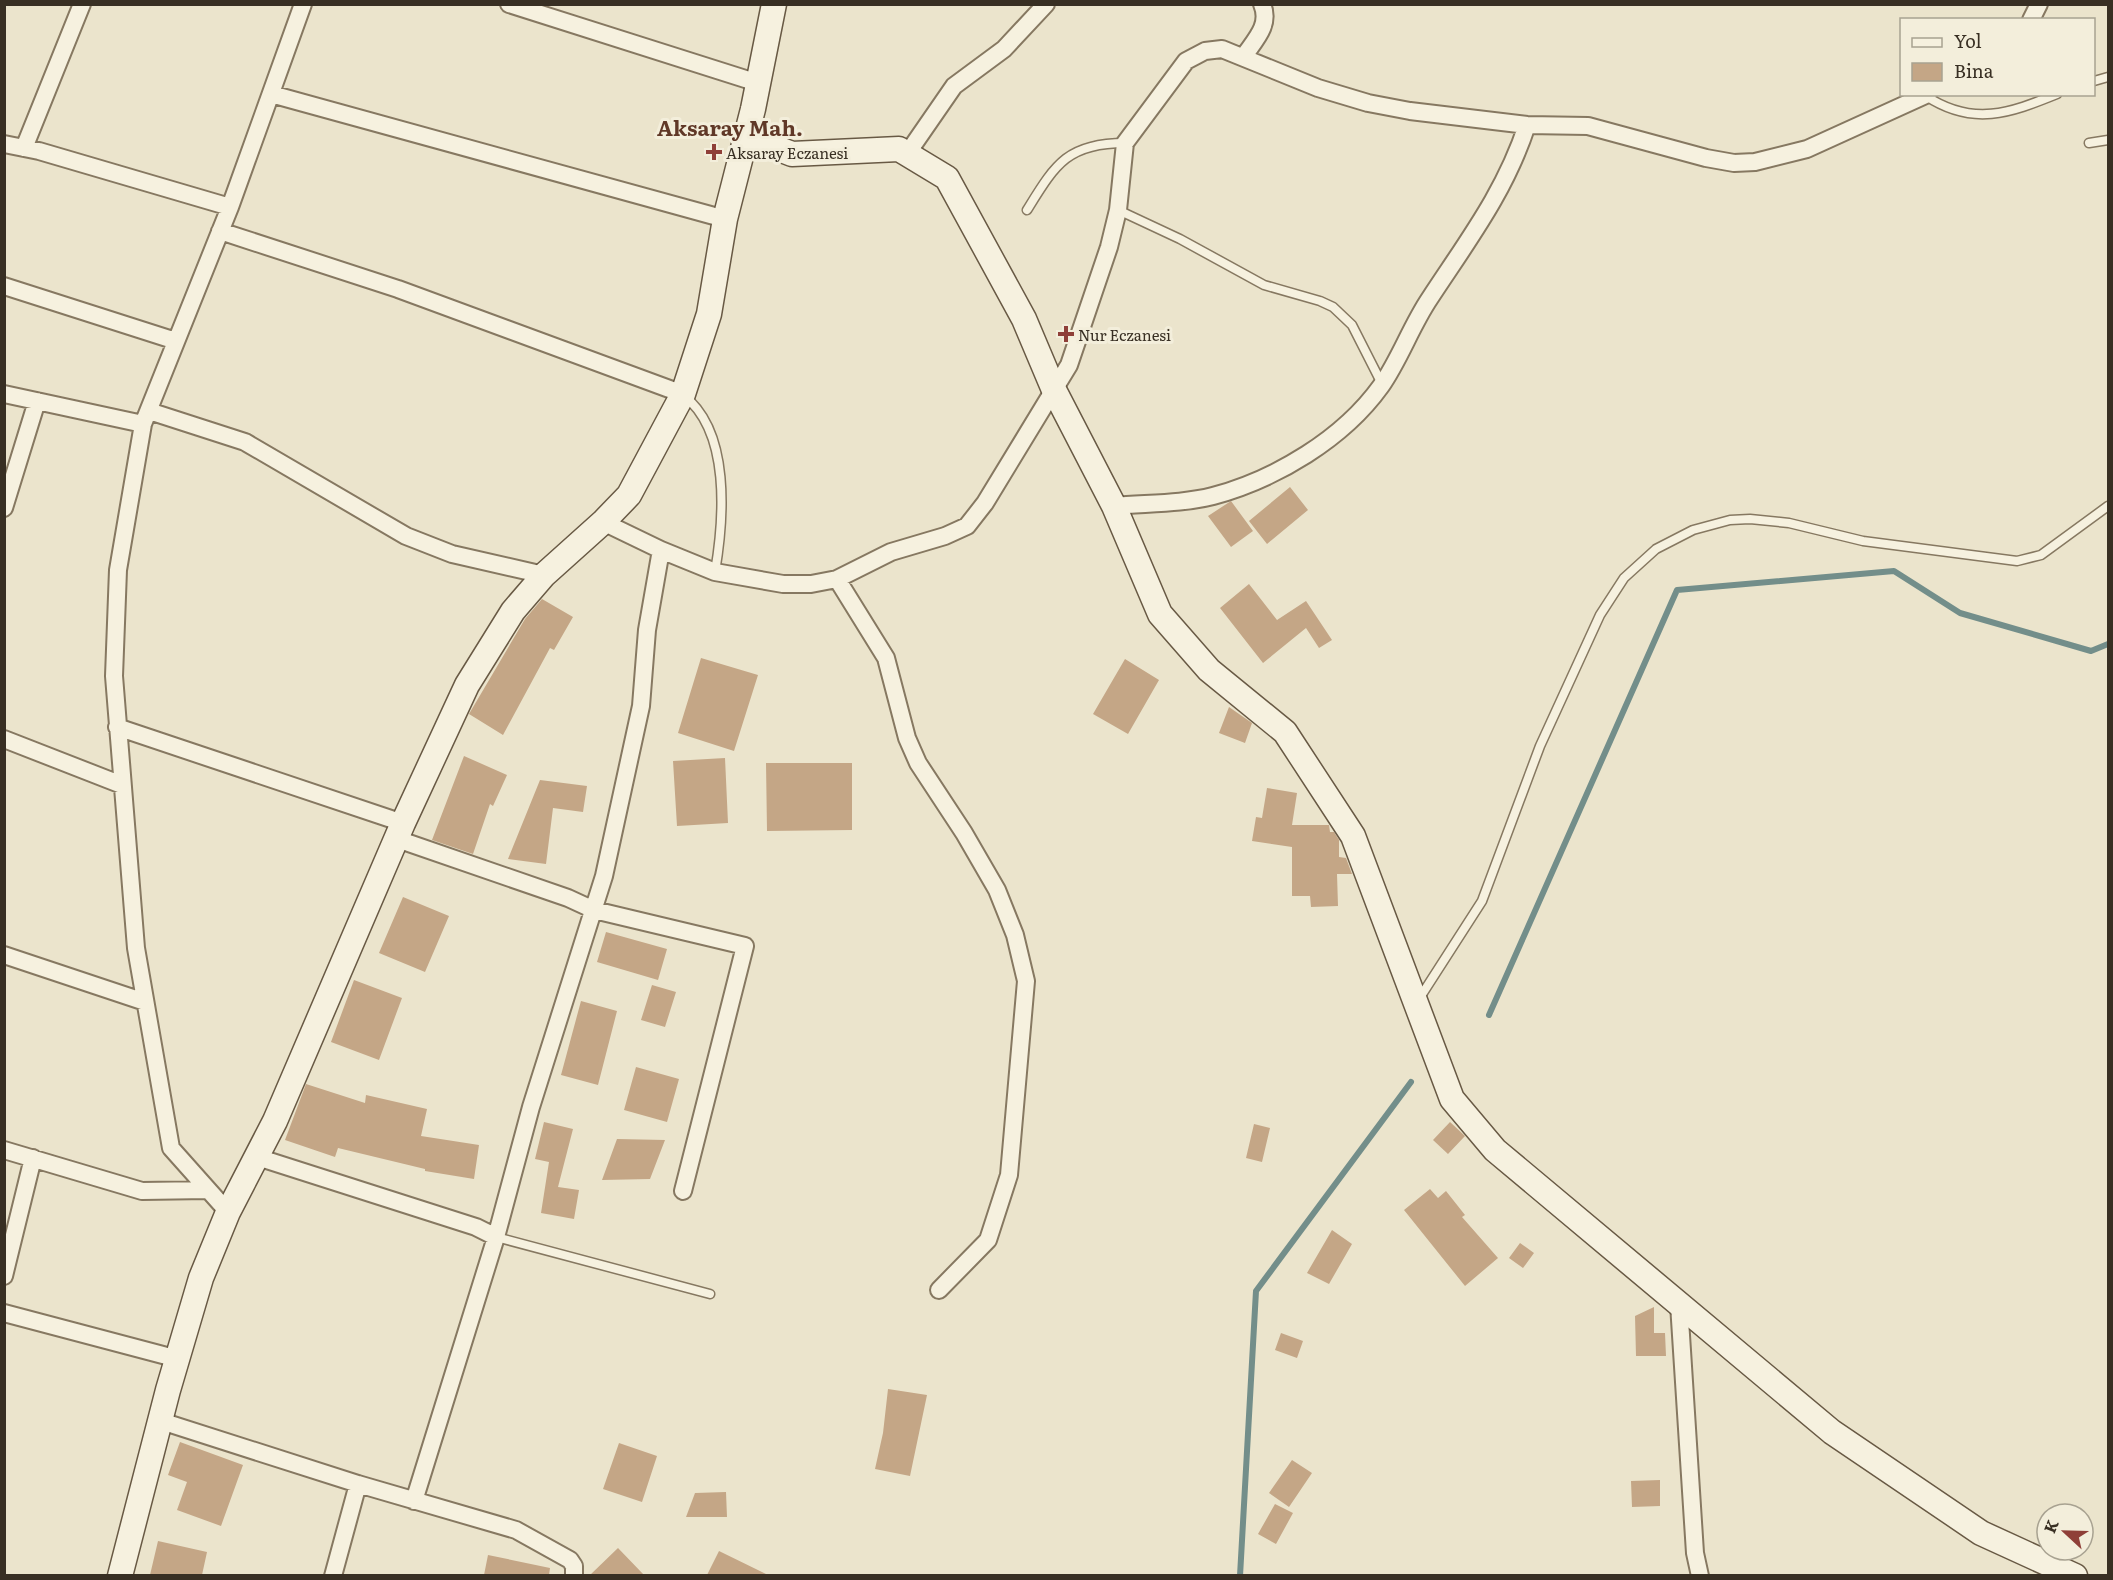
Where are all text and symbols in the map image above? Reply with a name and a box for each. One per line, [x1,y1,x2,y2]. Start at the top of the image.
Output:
legend [1900,18,2095,96]
text: Yol [1954,27,1982,54]
text: Bina [1954,57,1994,84]
district label: Aksaray Mah. [657,111,803,142]
place label: Aksaray Eczanesi [726,141,848,164]
marker: Aksaray Eczanesi [707,145,721,159]
place label: Nur Eczanesi [1078,323,1171,346]
marker: Nur Eczanesi [1059,327,1073,341]
north arrow [2035,1502,2095,1562]
text: K [2037,1515,2064,1536]

